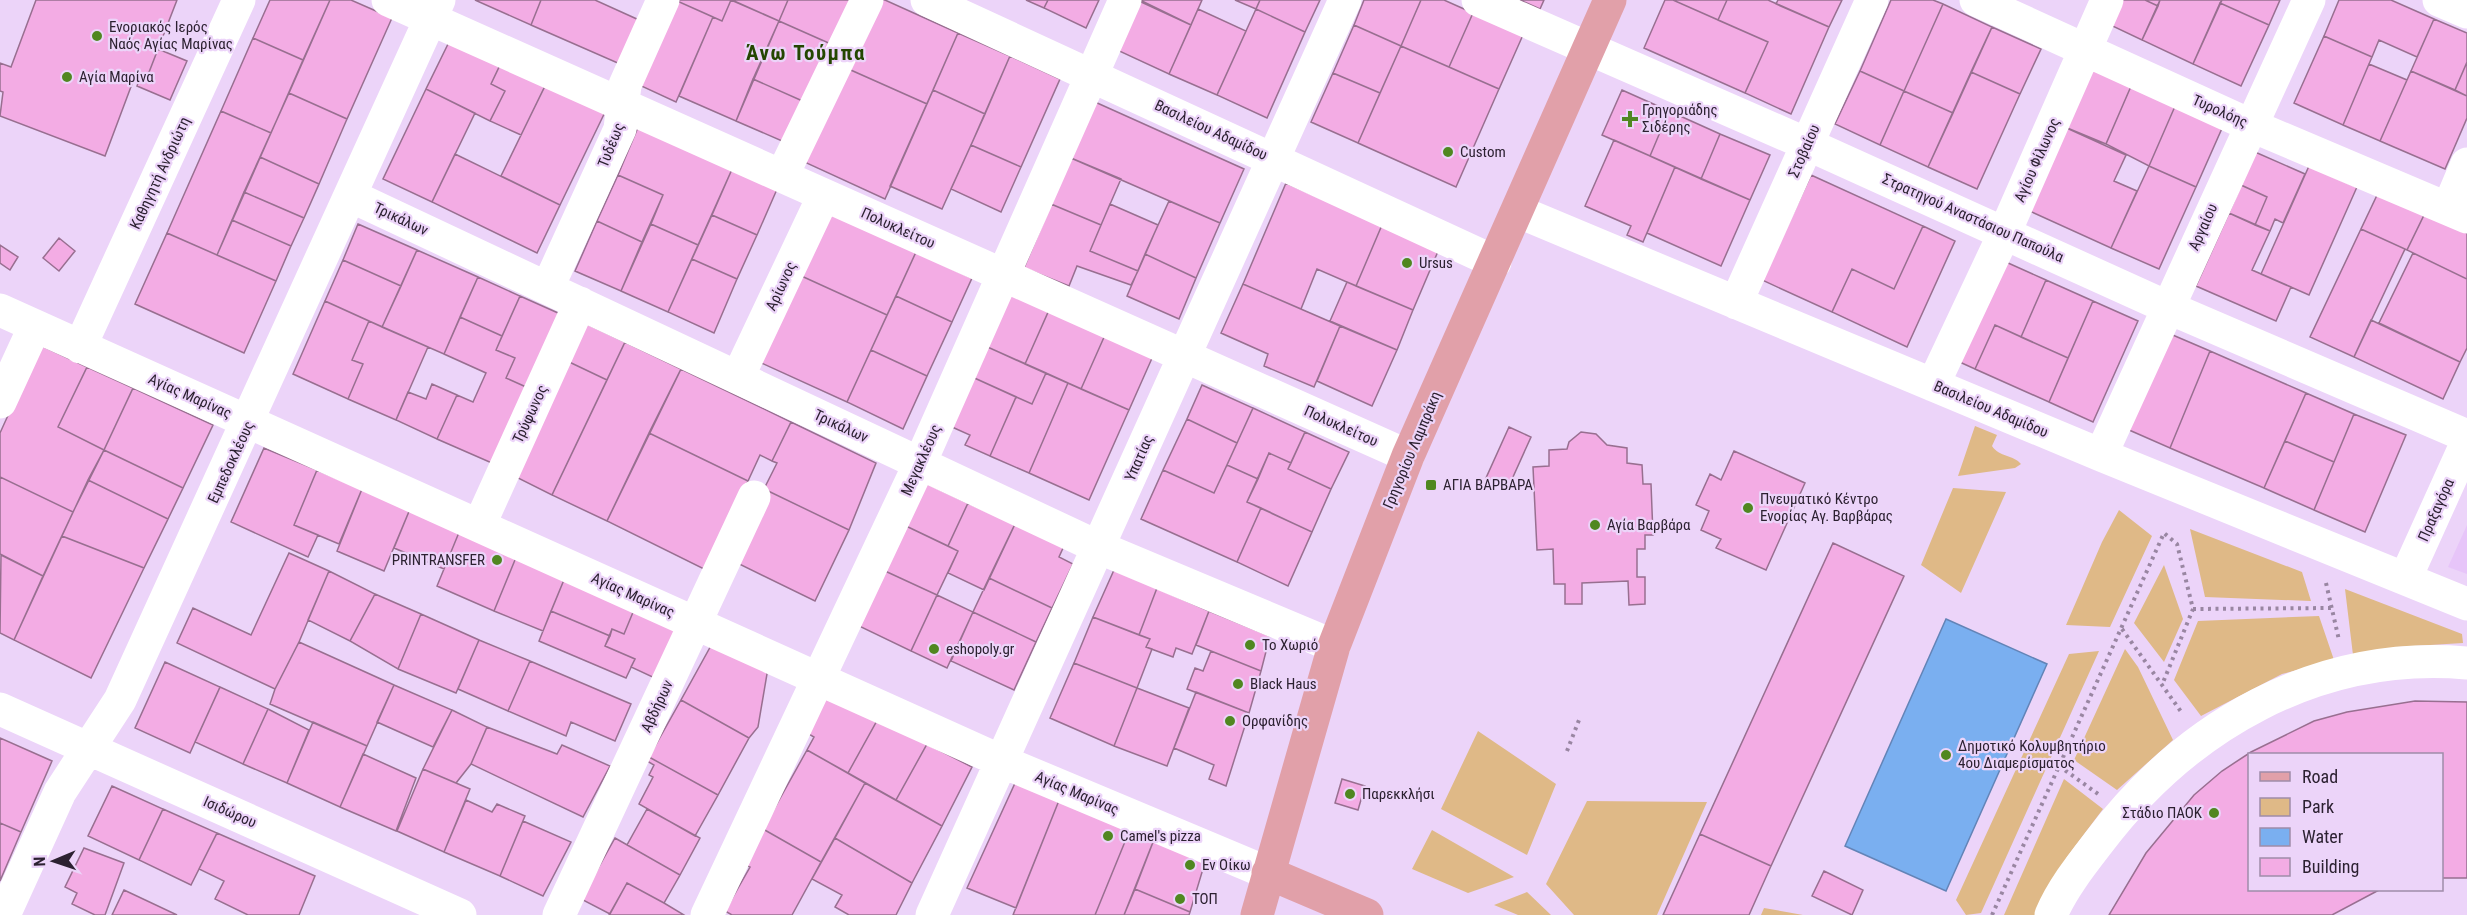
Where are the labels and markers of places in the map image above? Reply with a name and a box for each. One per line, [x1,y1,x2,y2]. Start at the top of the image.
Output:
place label: Ενοριακός Ιερός Ναός Αγίας Μαρίνας [109,18,233,53]
marker: Ενοριακός Ιερός Ναός Αγίας Μαρίνας [90,29,104,43]
place label: Αγία Μαρίνα [79,68,154,86]
marker: Αγία Μαρίνα [60,70,74,84]
place label: Γρηγοριάδης Σιδέρης [1642,101,1718,136]
marker: Γρηγοριάδης Σιδέρης [1623,112,1637,126]
place label: Custom [1460,143,1506,161]
marker: Custom [1441,145,1455,159]
place label: Ursus [1419,254,1453,272]
marker: Ursus [1400,256,1414,270]
place label: ΑΓΙΑ ΒΑΡΒΑΡΑ [1443,476,1533,494]
marker: ΑΓΙΑ ΒΑΡΒΑΡΑ [1424,478,1438,492]
place label: Πνευματικό Κέντρο Ενορίας Αγ. Βαρβάρας [1760,490,1893,525]
marker: Πνευματικό Κέντρο Ενορίας Αγ. Βαρβάρας [1741,501,1755,515]
place label: Αγία Βαρβάρα [1607,516,1691,534]
marker: Αγία Βαρβάρα [1588,518,1602,532]
place label: PRINTRANSFER [392,551,485,569]
marker: PRINTRANSFER [490,553,504,567]
place label: Το Χωριό [1262,636,1318,654]
marker: Το Χωριό [1243,638,1257,652]
place label: eshopoly.gr [946,640,1015,658]
marker: eshopoly.gr [927,642,941,656]
place label: Black Haus [1250,675,1317,693]
marker: Black Haus [1231,677,1245,691]
place label: Ορφανίδης [1242,712,1308,730]
marker: Ορφανίδης [1223,714,1237,728]
place label: Δημοτικό Κολυμβητήριο 4ου Διαμερίσματος [1958,737,2106,772]
marker: Δημοτικό Κολυμβητήριο 4ου Διαμερίσματος [1939,748,1953,762]
place label: Παρεκκλήσι [1362,785,1435,803]
marker: Παρεκκλήσι [1343,787,1357,801]
place label: Στάδιο ΠΑΟΚ [2122,804,2203,822]
marker: Στάδιο ΠΑΟΚ [2207,806,2221,820]
place label: Camel's pizza [1120,827,1201,845]
marker: Camel's pizza [1101,829,1115,843]
place label: Εν Οίκω [1202,856,1251,874]
marker: Εν Οίκω [1183,858,1197,872]
place label: ΤΟΠ [1192,890,1218,908]
marker: ΤΟΠ [1173,892,1187,906]

